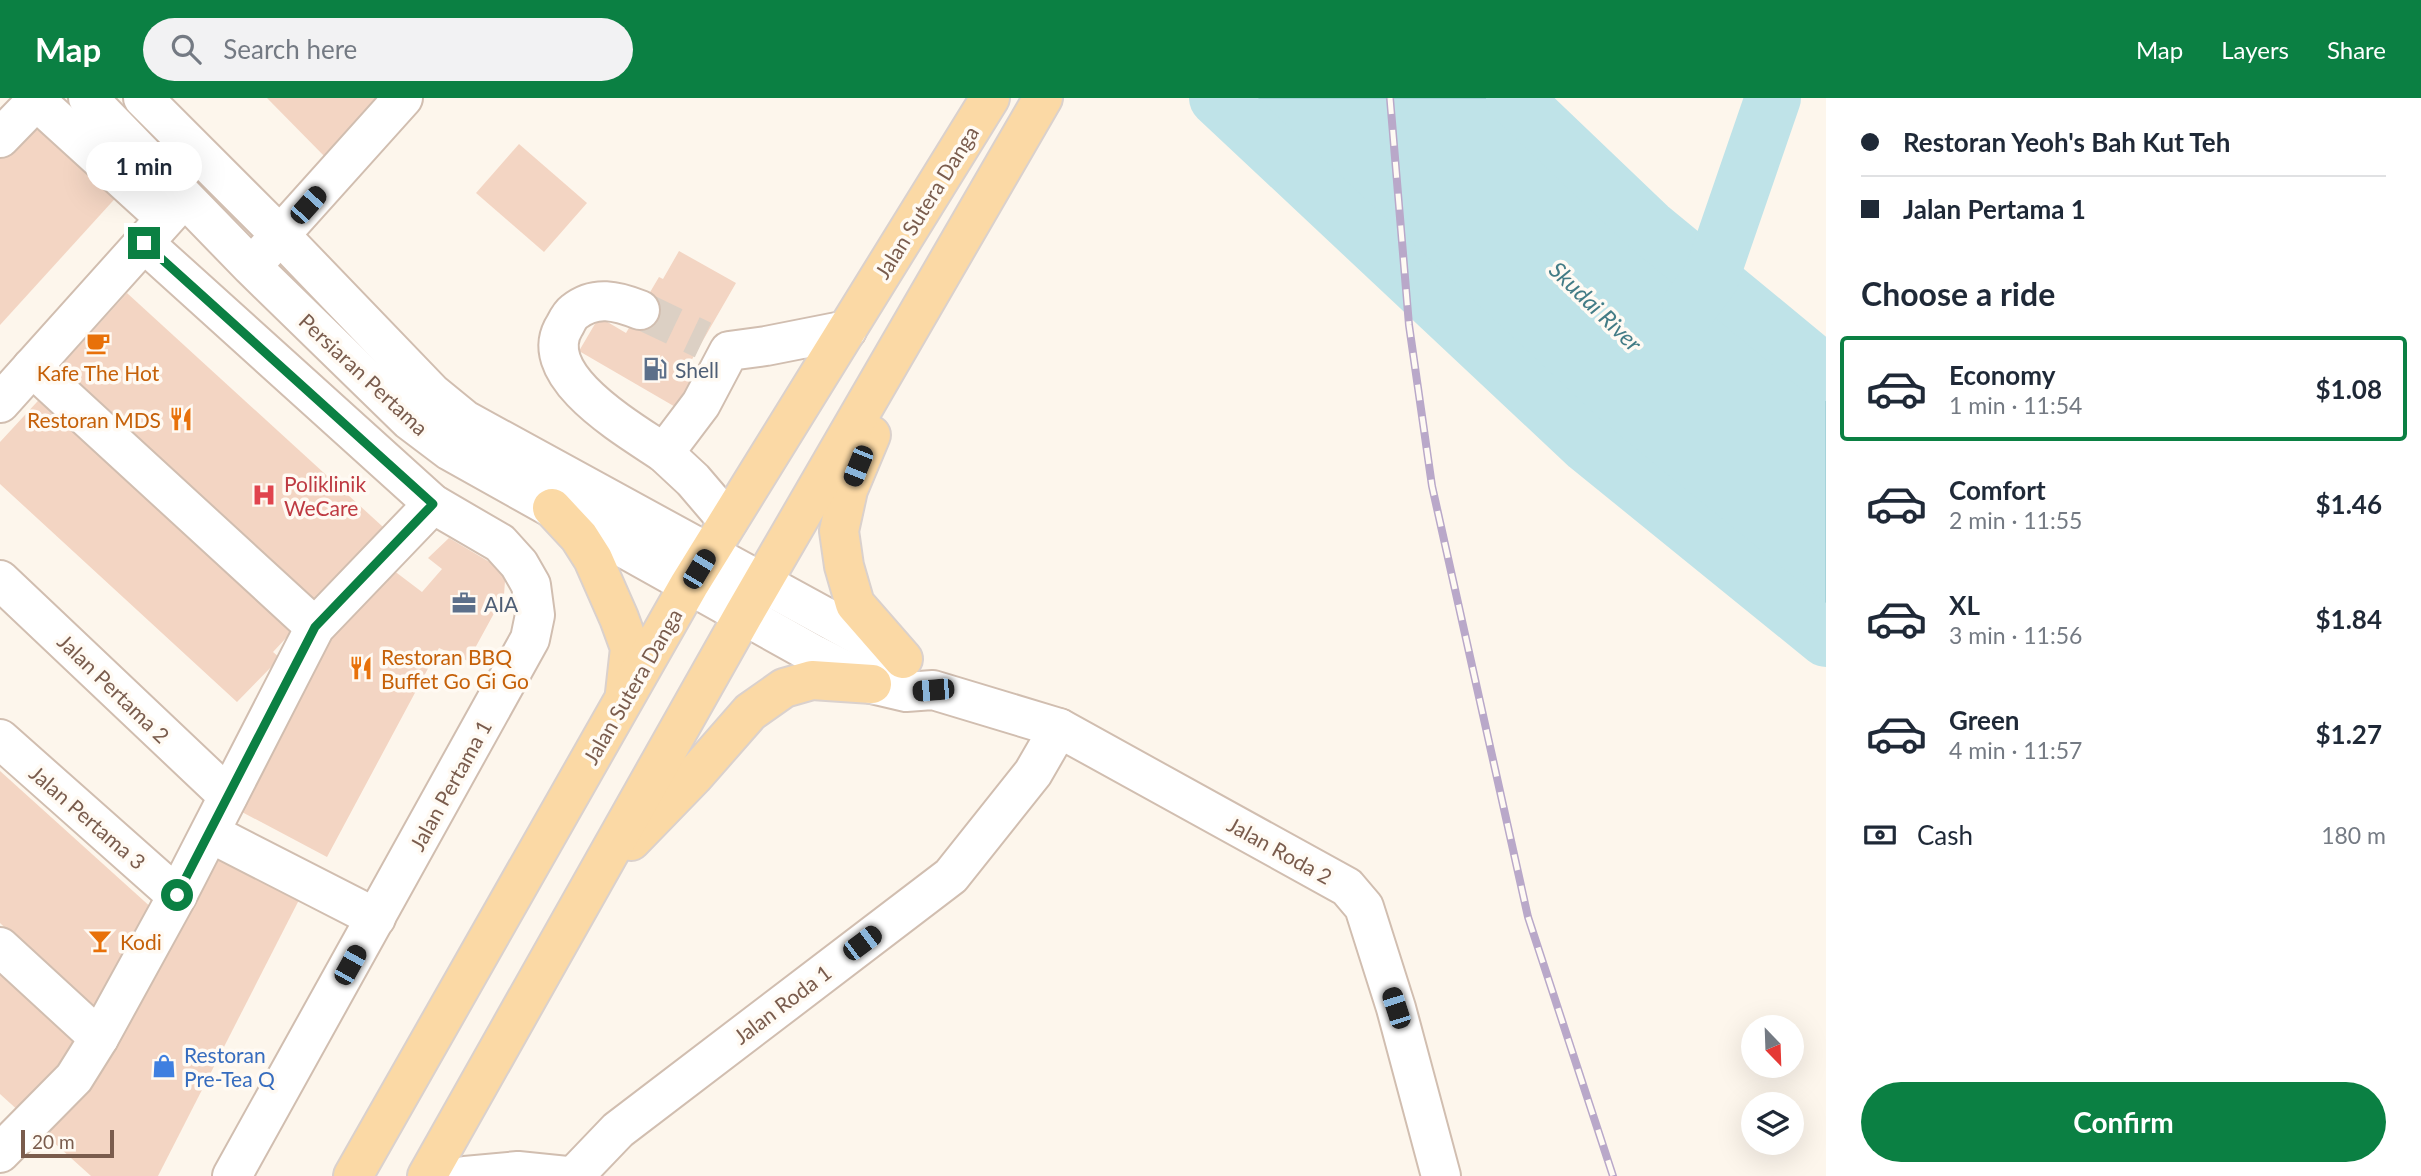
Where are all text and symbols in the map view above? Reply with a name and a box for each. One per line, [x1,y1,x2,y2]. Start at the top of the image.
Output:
search box [143,18,633,81]
text: Map [35,29,101,69]
icon: search [167,30,205,68]
text: Search here [223,33,357,65]
text: Map [2136,35,2183,64]
text: Layers [2221,35,2289,64]
text: Share [2327,35,2386,64]
street label: Jalan Sutera Danga [869,121,983,283]
text: Restoran Yeoh's Bah Kut Teh [1903,126,2230,158]
callout: 1 min [86,142,202,190]
text: 1 min [115,152,173,180]
car [287,182,330,228]
text: Jalan Pertama 1 [1903,193,2086,225]
route end [128,227,160,259]
water label: Skudai River [1544,255,1649,358]
text: Choose a ride [1861,274,2055,313]
street label: Persiaran Pertama [294,308,434,440]
cafe icon: Kafe The Hot [84,329,112,357]
fuel station icon: Shell [641,355,669,383]
place label: Shell [675,357,719,382]
icon: car [1865,357,1928,420]
text: Economy [1949,359,2055,391]
place label: Kafe The Hot [37,360,160,385]
text: $1.08 [2316,373,2382,405]
text: 1 min · 11:54 [1949,391,2082,419]
restaurant icon: Restoran MDS [167,405,195,433]
place label: Restoran MDS [27,407,161,432]
car [841,443,876,489]
place label: Poliklinik WeCare [284,471,366,520]
icon: car [1865,472,1928,535]
text: Comfort [1949,474,2046,506]
hospital icon: Poliklinik WeCare [250,481,278,509]
text: $1.46 [2316,488,2382,520]
text: 2 min · 11:55 [1949,506,2082,534]
car [680,546,719,592]
icon: car [1865,587,1928,650]
office icon: AIA [450,589,478,617]
text: XL [1949,589,1980,621]
place label: AIA [484,591,519,616]
text: $1.84 [2316,603,2382,635]
street label: Jalan Sutera Danga [577,604,687,768]
text: 3 min · 11:56 [1949,621,2082,649]
street label: Jalan Pertama 2 [53,629,175,747]
place label: Restoran BBQ Buffet Go Gi Go [381,644,529,693]
restaurant icon: Restoran BBQ Buffet Go Gi Go [347,654,375,682]
car [912,678,955,702]
icon: car [1865,702,1928,765]
text: Green [1949,704,2019,736]
street label: Jalan Pertama 1 [404,715,496,855]
text: $1.27 [2316,718,2382,750]
text: 4 min · 11:57 [1949,736,2082,764]
street label: Jalan Pertama 3 [25,760,151,874]
street label: Jalan Roda 2 [1223,811,1337,889]
icon: cash [1861,816,1899,854]
text: Cash [1917,819,1973,851]
text: 180 m [2321,821,2386,849]
route start [161,879,193,911]
car [839,922,886,964]
bar icon: Kodi [86,927,114,955]
place label: Kodi [120,929,162,954]
car [331,942,370,988]
street label: Jalan Roda 1 [728,959,836,1049]
car [1380,985,1413,1031]
north arrow [1741,1015,1804,1078]
map controls [1741,1015,1804,1155]
place label: Restoran Pre-Tea Q [184,1042,275,1091]
shop icon: Restoran Pre-Tea Q [150,1052,178,1080]
button: Confirm [1861,1082,2386,1162]
button: layers [1741,1092,1804,1155]
scale bar [21,1127,114,1159]
text: 20 m [32,1130,75,1153]

